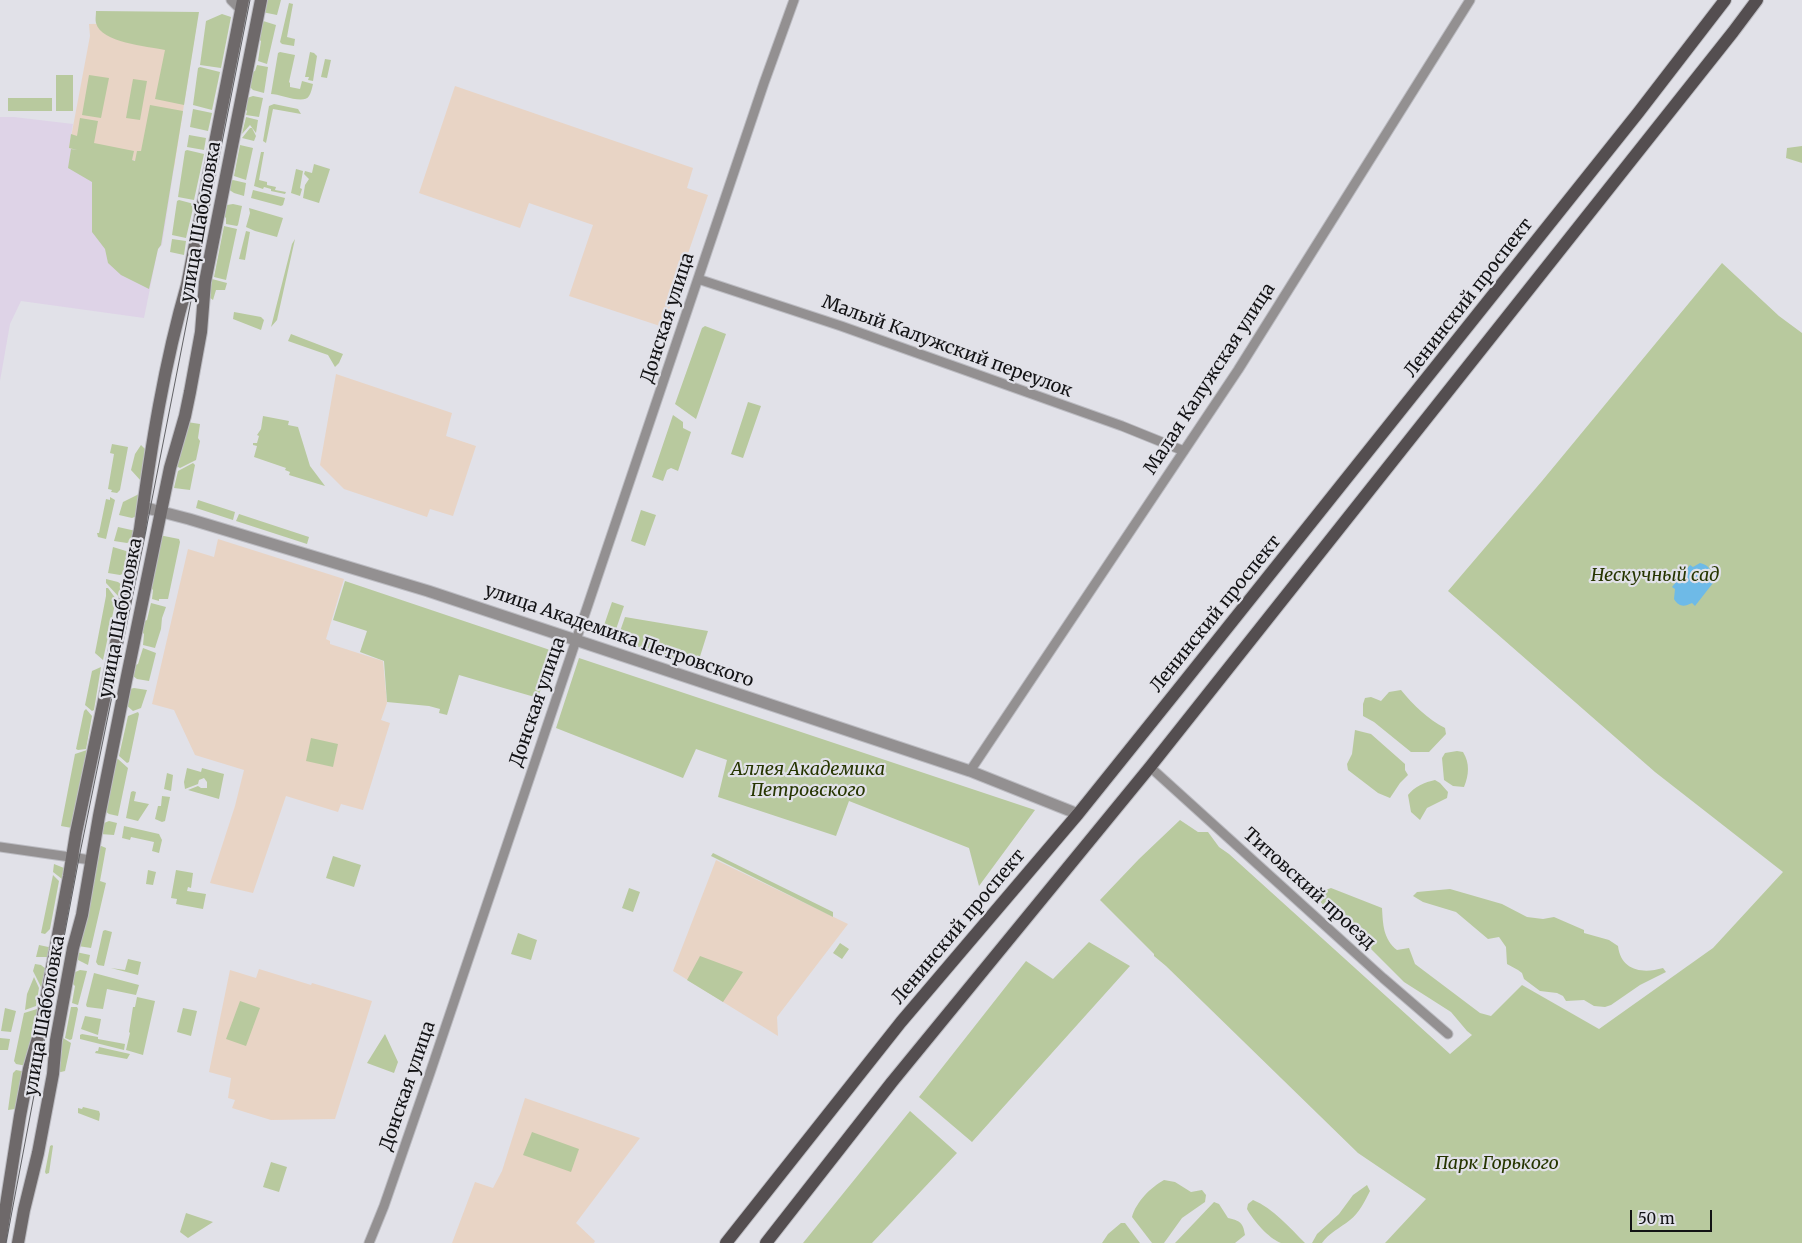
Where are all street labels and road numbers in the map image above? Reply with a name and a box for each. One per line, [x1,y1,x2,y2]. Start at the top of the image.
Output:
street label: улица Шаболовка [176,140,226,304]
street label: Ленинский проспект [1400,214,1538,382]
street label: Донская улица [637,250,699,386]
street label: Малая Калужская улица [1140,279,1280,479]
street label: Малый Калужский переулок [819,292,1075,402]
street label: Ленинский проспект [1146,531,1286,697]
street label: улица Шаболовка [95,536,147,700]
street label: улица Академика Петровского [482,580,756,692]
street label: Донская улица [506,634,570,770]
street label: Титовский проезд [1238,824,1380,954]
street label: Ленинский проспект [888,845,1030,1009]
street label: улица Шаболовка [20,934,70,1098]
street label: Донская улица [376,1018,440,1154]

